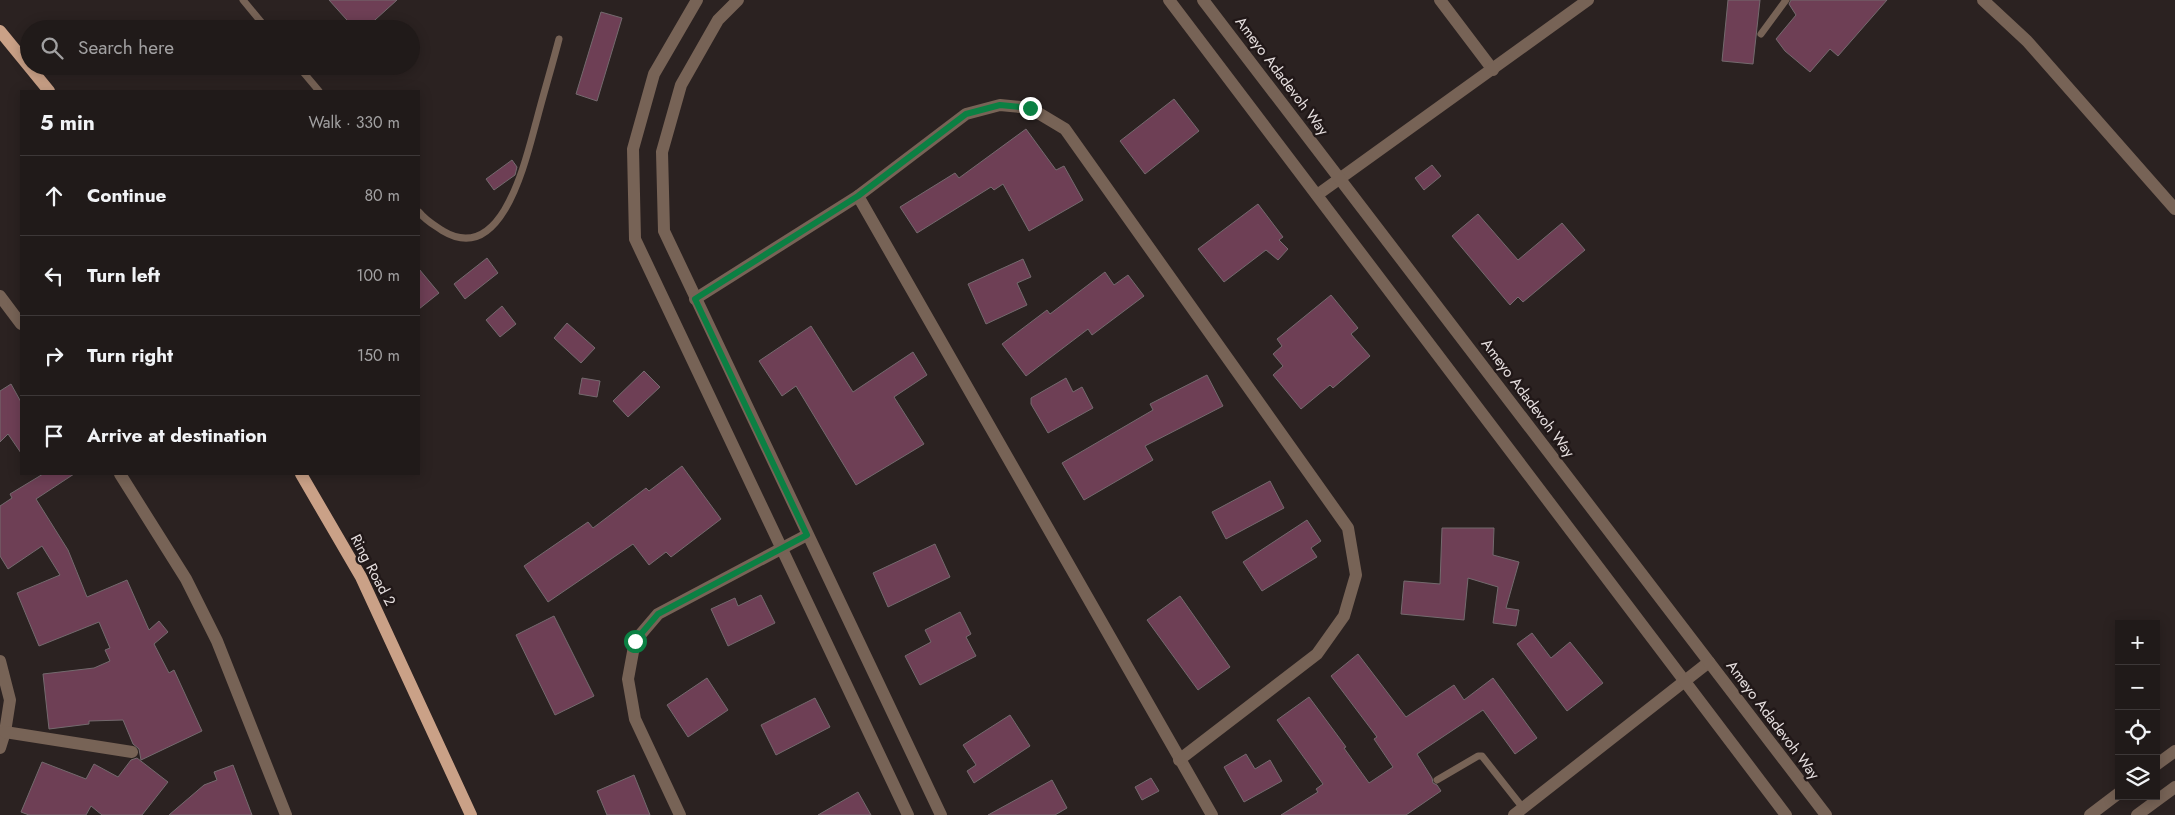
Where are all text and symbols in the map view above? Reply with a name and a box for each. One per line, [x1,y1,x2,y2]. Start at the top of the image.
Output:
street label: Ameyo Adadevoh Way [1230,12,1334,140]
search box [20,20,420,75]
icon: search [38,34,66,62]
text: Search here [78,34,174,61]
route end [1019,97,1042,120]
text: 5 min [40,108,95,138]
text: Walk · 330 m [309,111,400,134]
icon: ahead [40,182,68,210]
text: Continue [87,182,166,209]
text: 80 m [364,184,400,207]
icon: left [40,262,68,290]
text: Turn left [87,262,160,289]
text: 100 m [356,264,400,287]
street label: Ameyo Adadevoh Way [1476,334,1580,462]
icon: right [40,342,68,370]
text: Turn right [87,342,173,369]
text: 150 m [357,344,400,367]
icon: arrive [40,422,68,450]
text: Arrive at destination [87,422,267,449]
street label: Ring Road 2 [345,530,401,610]
map controls [2115,620,2160,800]
button: + [2115,620,2160,665]
route start [624,630,647,653]
street label: Ameyo Adadevoh Way [1721,656,1825,784]
button: − [2115,665,2160,710]
button: locate [2115,710,2160,755]
button: layers [2115,755,2160,800]

